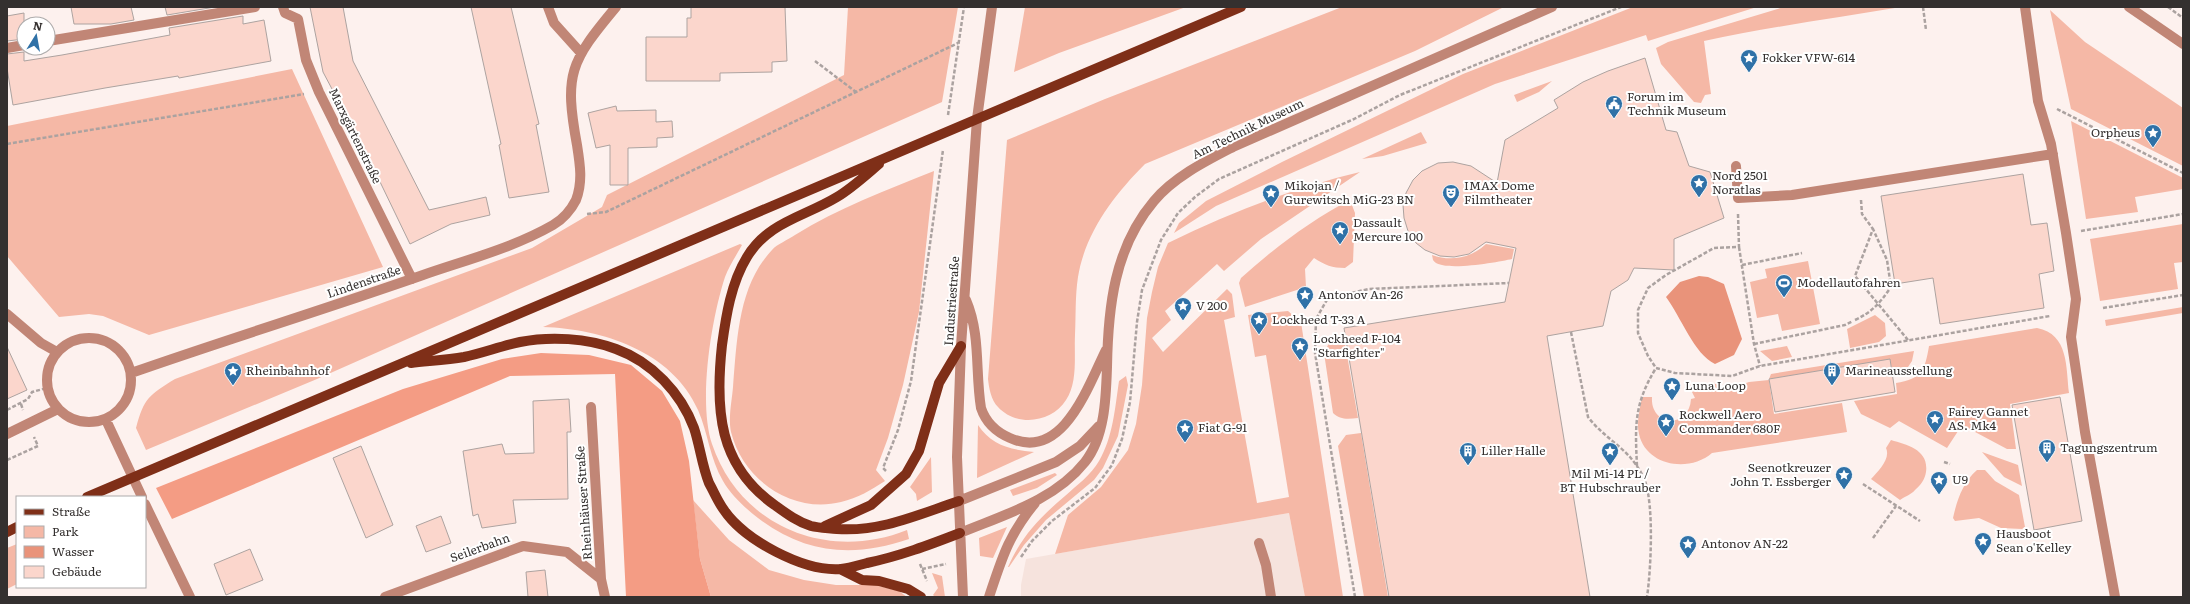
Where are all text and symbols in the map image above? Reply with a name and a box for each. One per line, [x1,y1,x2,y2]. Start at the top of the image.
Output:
north arrow [16,16,56,56]
text: N [32,16,44,34]
place icon: Fokker VFW-614 [1739,48,1759,73]
place label: Fokker VFW-614 [1762,48,1855,66]
street label: Marxgärtenstraße [325,85,387,186]
place label: Forum im Technik Museum [1627,87,1727,119]
street label: Am Technik Museum [1189,93,1307,163]
public building icon: Forum im Technik Museum [1604,94,1624,119]
place label: Orpheus [2091,123,2141,141]
place icon: Orpheus [2143,123,2163,148]
place label: Nord 2501 Noratlas [1712,166,1768,198]
place icon: Nord 2501 Noratlas [1689,173,1709,198]
place label: Mikojan / Gurewitsch MiG-23 BN [1284,176,1414,208]
place label: IMAX Dome Filmtheater [1464,176,1535,208]
place icon: Mikojan / Gurewitsch MiG-23 BN [1261,183,1281,208]
theatre icon: IMAX Dome Filmtheater [1441,183,1461,208]
place label: Dassault Mercure 100 [1353,213,1423,245]
place icon: Dassault Mercure 100 [1330,220,1350,245]
street label: Industriestraße [939,256,963,346]
street label: Lindenstraße [324,260,403,302]
sports icon: Modellautofahren [1774,273,1794,298]
place label: Modellautofahren [1797,273,1901,291]
place icon: Antonov An-26 [1295,285,1315,310]
place label: Antonov An-26 [1318,285,1403,303]
place icon: V 200 [1173,296,1193,321]
place label: V 200 [1196,296,1227,314]
place icon: Lockheed T-33 A [1249,310,1269,335]
place label: Lockheed T-33 A [1272,310,1366,328]
place label: Lockheed F-104 "Starfighter" [1313,329,1401,361]
place icon: Lockheed F-104 "Starfighter" [1290,336,1310,361]
place icon: Rheinbahnhof [223,361,243,386]
place label: Rheinbahnhof [246,361,331,379]
building icon: Marineausstellung [1822,361,1842,386]
place label: Marineausstellung [1845,361,1953,379]
place icon: Luna Loop [1662,376,1682,401]
place label: Luna Loop [1685,376,1746,394]
place label: Fairey Gannet AS. Mk4 [1948,402,2028,434]
place label: Rockwell Aero Commander 680F [1679,405,1780,437]
place icon: Fairey Gannet AS. Mk4 [1925,409,1945,434]
place icon: Rockwell Aero Commander 680F [1656,412,1676,437]
place icon: Fiat G-91 [1175,418,1195,443]
place label: Fiat G-91 [1198,418,1247,436]
building icon: Tagungszentrum [2037,438,2057,463]
place label: Tagungszentrum [2060,438,2158,456]
building icon: Liller Halle [1458,441,1478,466]
place label: Liller Halle [1481,441,1545,459]
place icon: Mil Mi-14 PL / BT Hubschrauber [1600,441,1620,466]
street label: Rheinhäuser Straße [570,446,596,561]
place label: Seenotkreuzer John T. Essberger [1730,458,1831,490]
place label: Mil Mi-14 PL / BT Hubschrauber [1560,464,1661,496]
place icon: Seenotkreuzer John T. Essberger [1834,465,1854,490]
place icon: U9 [1929,470,1949,495]
place label: U9 [1952,470,1968,488]
legend [16,496,146,588]
text: Straße [52,502,90,520]
text: Park [52,522,79,540]
place label: Hausboot Sean o'Kelley [1996,524,2071,556]
street label: Seilerbahn [447,528,512,566]
place icon: Hausboot Sean o'Kelley [1973,531,1993,556]
place icon: Antonov AN-22 [1678,534,1698,559]
place label: Antonov AN-22 [1701,534,1788,552]
text: Wasser [52,542,94,560]
text: Gebäude [52,562,101,580]

